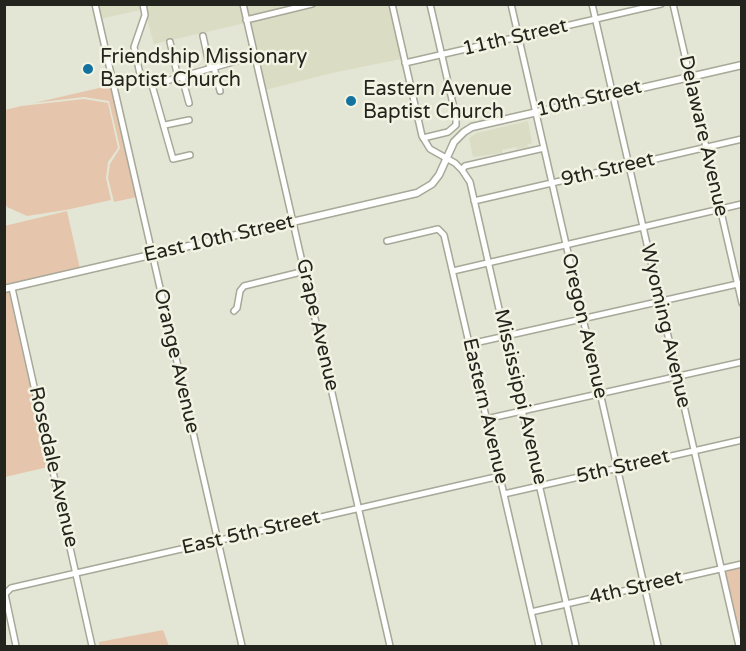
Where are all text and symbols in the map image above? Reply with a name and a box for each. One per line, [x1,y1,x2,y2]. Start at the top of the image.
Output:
street label: 11th Street [460,14,570,62]
place label: Friendship Missionary Baptist Church [100,46,307,93]
street label: Delaware Avenue [673,53,733,219]
marker: Friendship Missionary Baptist Church [81,62,95,76]
street label: 10th Street [534,75,644,123]
place label: Eastern Avenue Baptist Church [363,78,512,125]
marker: Eastern Avenue Baptist Church [344,94,358,108]
street label: 9th Street [559,148,657,192]
street label: East 10th Street [142,210,296,268]
street label: Wyoming Avenue [634,242,696,410]
street label: Oregon Avenue [556,251,612,401]
street label: Grape Avenue [290,257,344,393]
street label: Orange Avenue [148,286,204,436]
street label: Mississippi Avenue [488,307,552,487]
street label: Eastern Avenue [457,336,513,486]
street label: Rosedale Avenue [23,384,83,550]
street label: 5th Street [574,445,672,489]
street label: East 5th Street [180,505,322,561]
street label: 4th Street [587,566,685,610]

